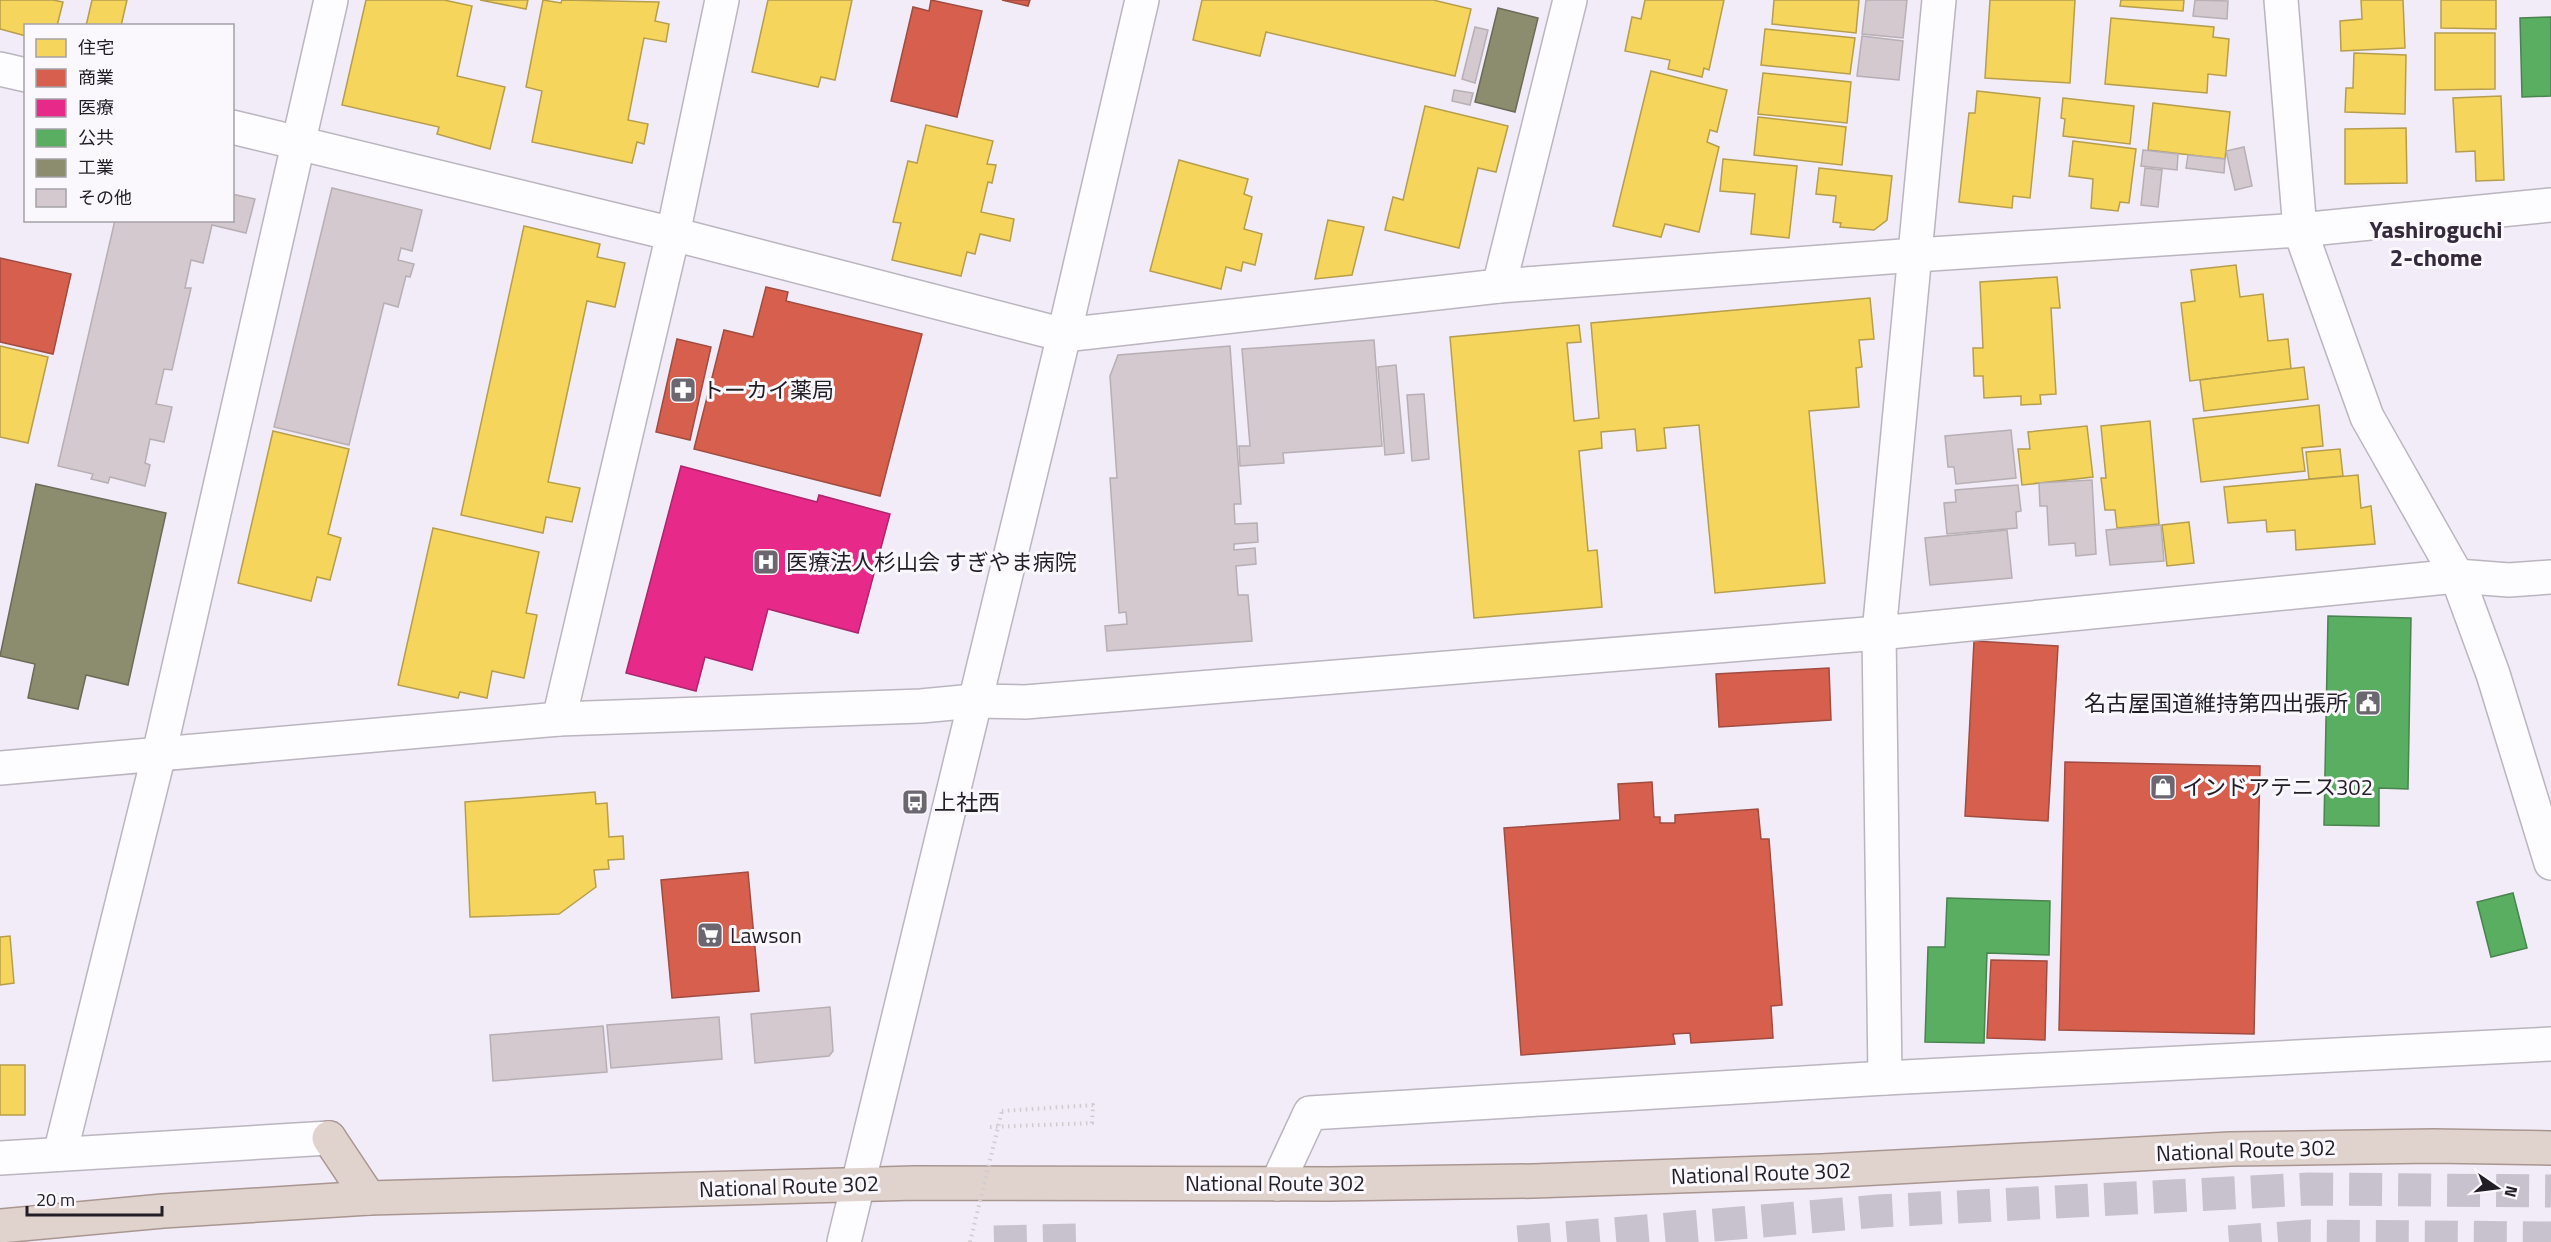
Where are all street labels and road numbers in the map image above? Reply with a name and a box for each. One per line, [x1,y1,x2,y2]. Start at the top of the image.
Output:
street label: National Route 302 [2155,1130,2337,1170]
street label: National Route 302 [1670,1153,1852,1193]
street label: National Route 302 [698,1166,880,1206]
street label: National Route 302 [1185,1166,1365,1200]

